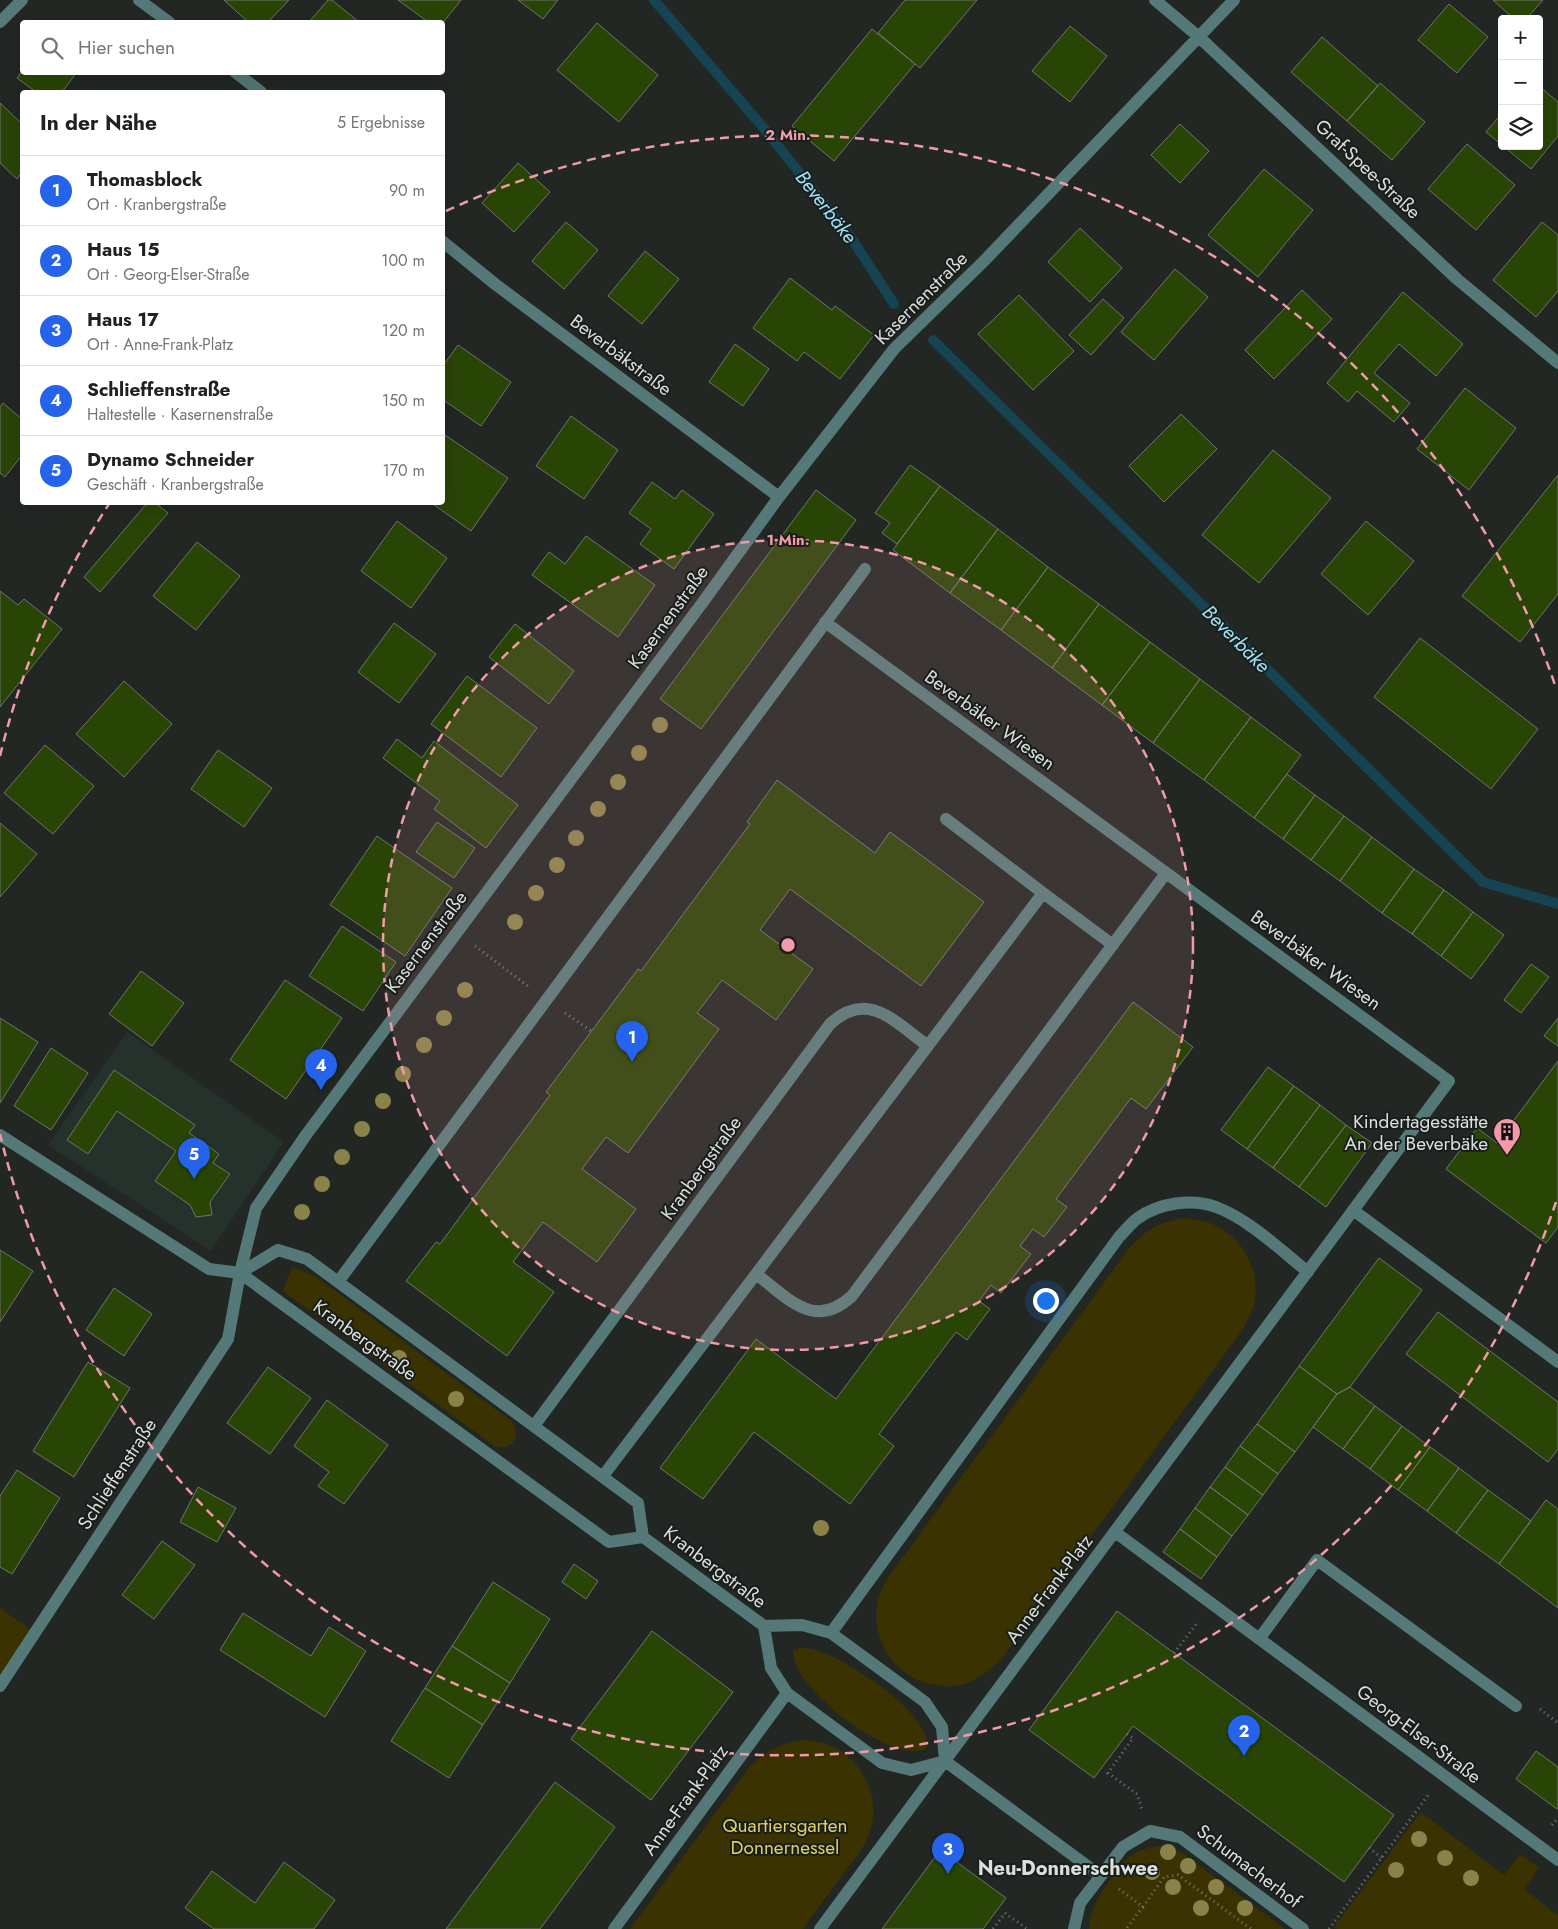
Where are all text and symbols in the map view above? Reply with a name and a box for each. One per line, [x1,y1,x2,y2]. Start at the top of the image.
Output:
map controls [1498,15,1543,150]
button: + [1498,15,1543,60]
search box [20,20,445,75]
icon: search [38,34,66,62]
text: Hier suchen [78,34,175,61]
button: − [1498,60,1543,105]
button: layers [1498,105,1543,150]
text: In der Nähe [40,108,157,138]
text: 5 Ergebnisse [337,111,425,134]
street label: Graf-Spee-Straße [1309,113,1427,225]
text: 2 Min. [765,124,811,146]
water label: Beverbäke [788,164,864,250]
text: Thomasblock [87,166,203,193]
text: 1 [52,179,60,202]
text: 90 m [389,179,425,202]
text: Ort · Kranbergstraße [87,193,226,216]
text: Haus 15 [87,236,159,263]
street label: Kasernenstraße [868,245,974,351]
text: 2 [51,249,61,272]
text: 100 m [381,249,425,272]
text: Ort · Georg-Elser-Straße [87,263,250,286]
text: Haus 17 [87,306,159,333]
street label: Beverbäkstraße [564,308,678,402]
text: 3 [51,319,61,342]
text: 120 m [382,319,425,342]
text: Ort · Anne-Frank-Platz [87,333,233,356]
text: Schlieffenstraße [87,376,230,403]
text: 4 [50,389,62,412]
text: 150 m [382,389,425,412]
text: Haltestelle · Kasernenstraße [87,403,273,426]
text: Dynamo Schneider [87,446,254,473]
text: 5 [51,459,61,482]
text: 170 m [383,459,425,482]
text: Geschäft · Kranbergstraße [87,473,264,496]
text: 1 Min. [766,529,810,551]
street label: Kasernenstraße [621,560,715,674]
water label: Beverbäke [1195,598,1277,680]
street label: Beverbäker Wiesen [919,663,1061,777]
street label: Kasernenstraße [379,885,474,999]
street label: Beverbäker Wiesen [1245,903,1387,1017]
centre of rings [779,936,797,954]
pin: 1 [616,1021,648,1062]
pin: 4 [305,1049,337,1090]
place label: Kindertagesstätte An der Beverbäke [1345,1108,1488,1157]
street label: Kranbergstraße [654,1110,748,1225]
building icon: Kindertagesstätte An der Beverbäke [1492,1117,1522,1156]
pin: 5 [178,1138,210,1179]
your location [1033,1288,1059,1314]
street label: Kranbergstraße [308,1293,423,1387]
street label: Schlieffenstraße [71,1413,163,1535]
street label: Kranbergstraße [658,1519,772,1615]
street label: Anne-Frank-Platz [999,1529,1099,1649]
street label: Georg-Elser-Straße [1351,1678,1487,1790]
pin: 2 [1228,1715,1260,1756]
street label: Anne-Frank-Platz [636,1739,734,1861]
park label: Quartiersgarten Donnernessel [723,1812,847,1861]
street label: Schumacherhof [1191,1818,1307,1915]
pin: 3 [932,1833,964,1874]
district label: Neu-Donnerschwee [978,1854,1158,1883]

